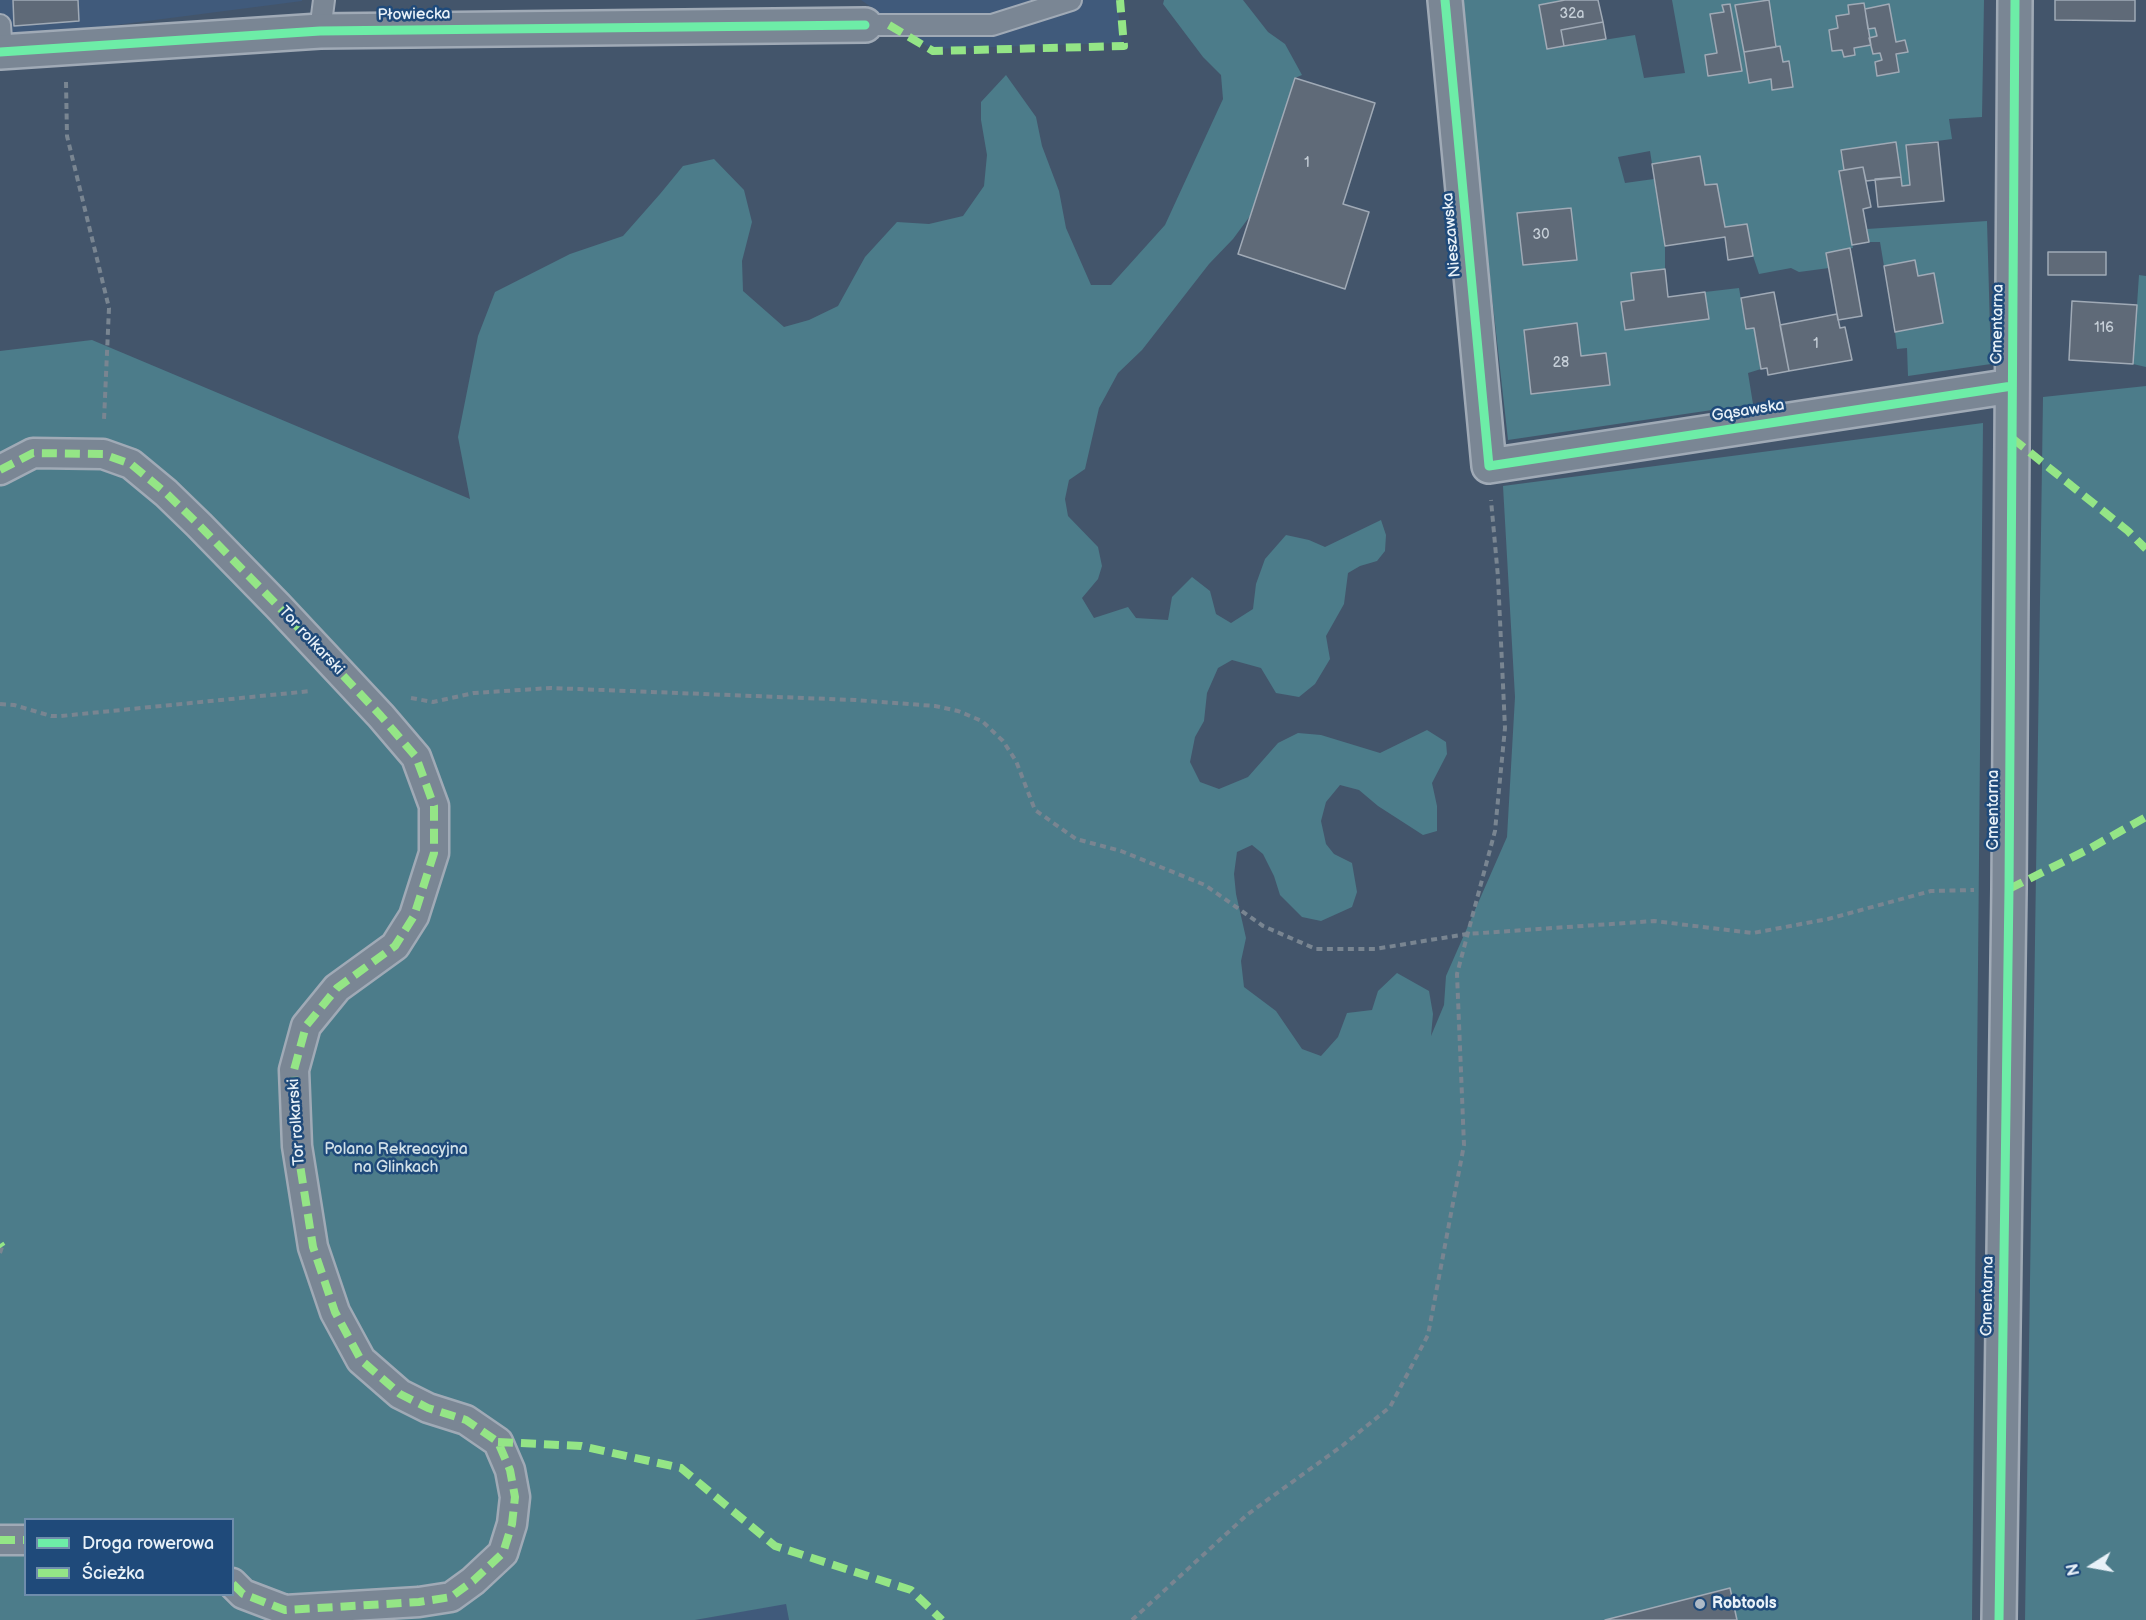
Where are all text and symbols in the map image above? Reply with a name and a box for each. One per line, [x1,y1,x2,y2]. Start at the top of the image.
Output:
street label: Płowiecka [377,5,451,25]
house number: 32a [1560,6,1584,22]
house number: 1 [1304,155,1310,171]
street label: Nieszawska [1439,192,1465,278]
house number: 30 [1533,227,1549,243]
street label: Cmentarna [1988,284,2008,364]
house number: 116 [2094,320,2114,336]
house number: 1 [1813,336,1819,352]
house number: 28 [1553,355,1569,371]
street label: Gąsawska [1710,396,1786,426]
street label: Tor rolkarski [274,603,348,679]
street label: Cmentarna [1984,770,2004,850]
street label: Tor rolkarski [284,1078,310,1166]
park label: Polana Rekreacyjna na Glinkach [324,1140,468,1178]
street label: Cmentarna [1978,1256,1998,1336]
legend [24,1518,234,1596]
text: Droga rowerowa [82,1533,214,1554]
north arrow [2062,1536,2122,1596]
text: N [2063,1562,2084,1577]
text: Ścieżka [82,1563,145,1584]
place label: Robtools [1712,1594,1777,1614]
marker: Robtools [1693,1597,1707,1611]

